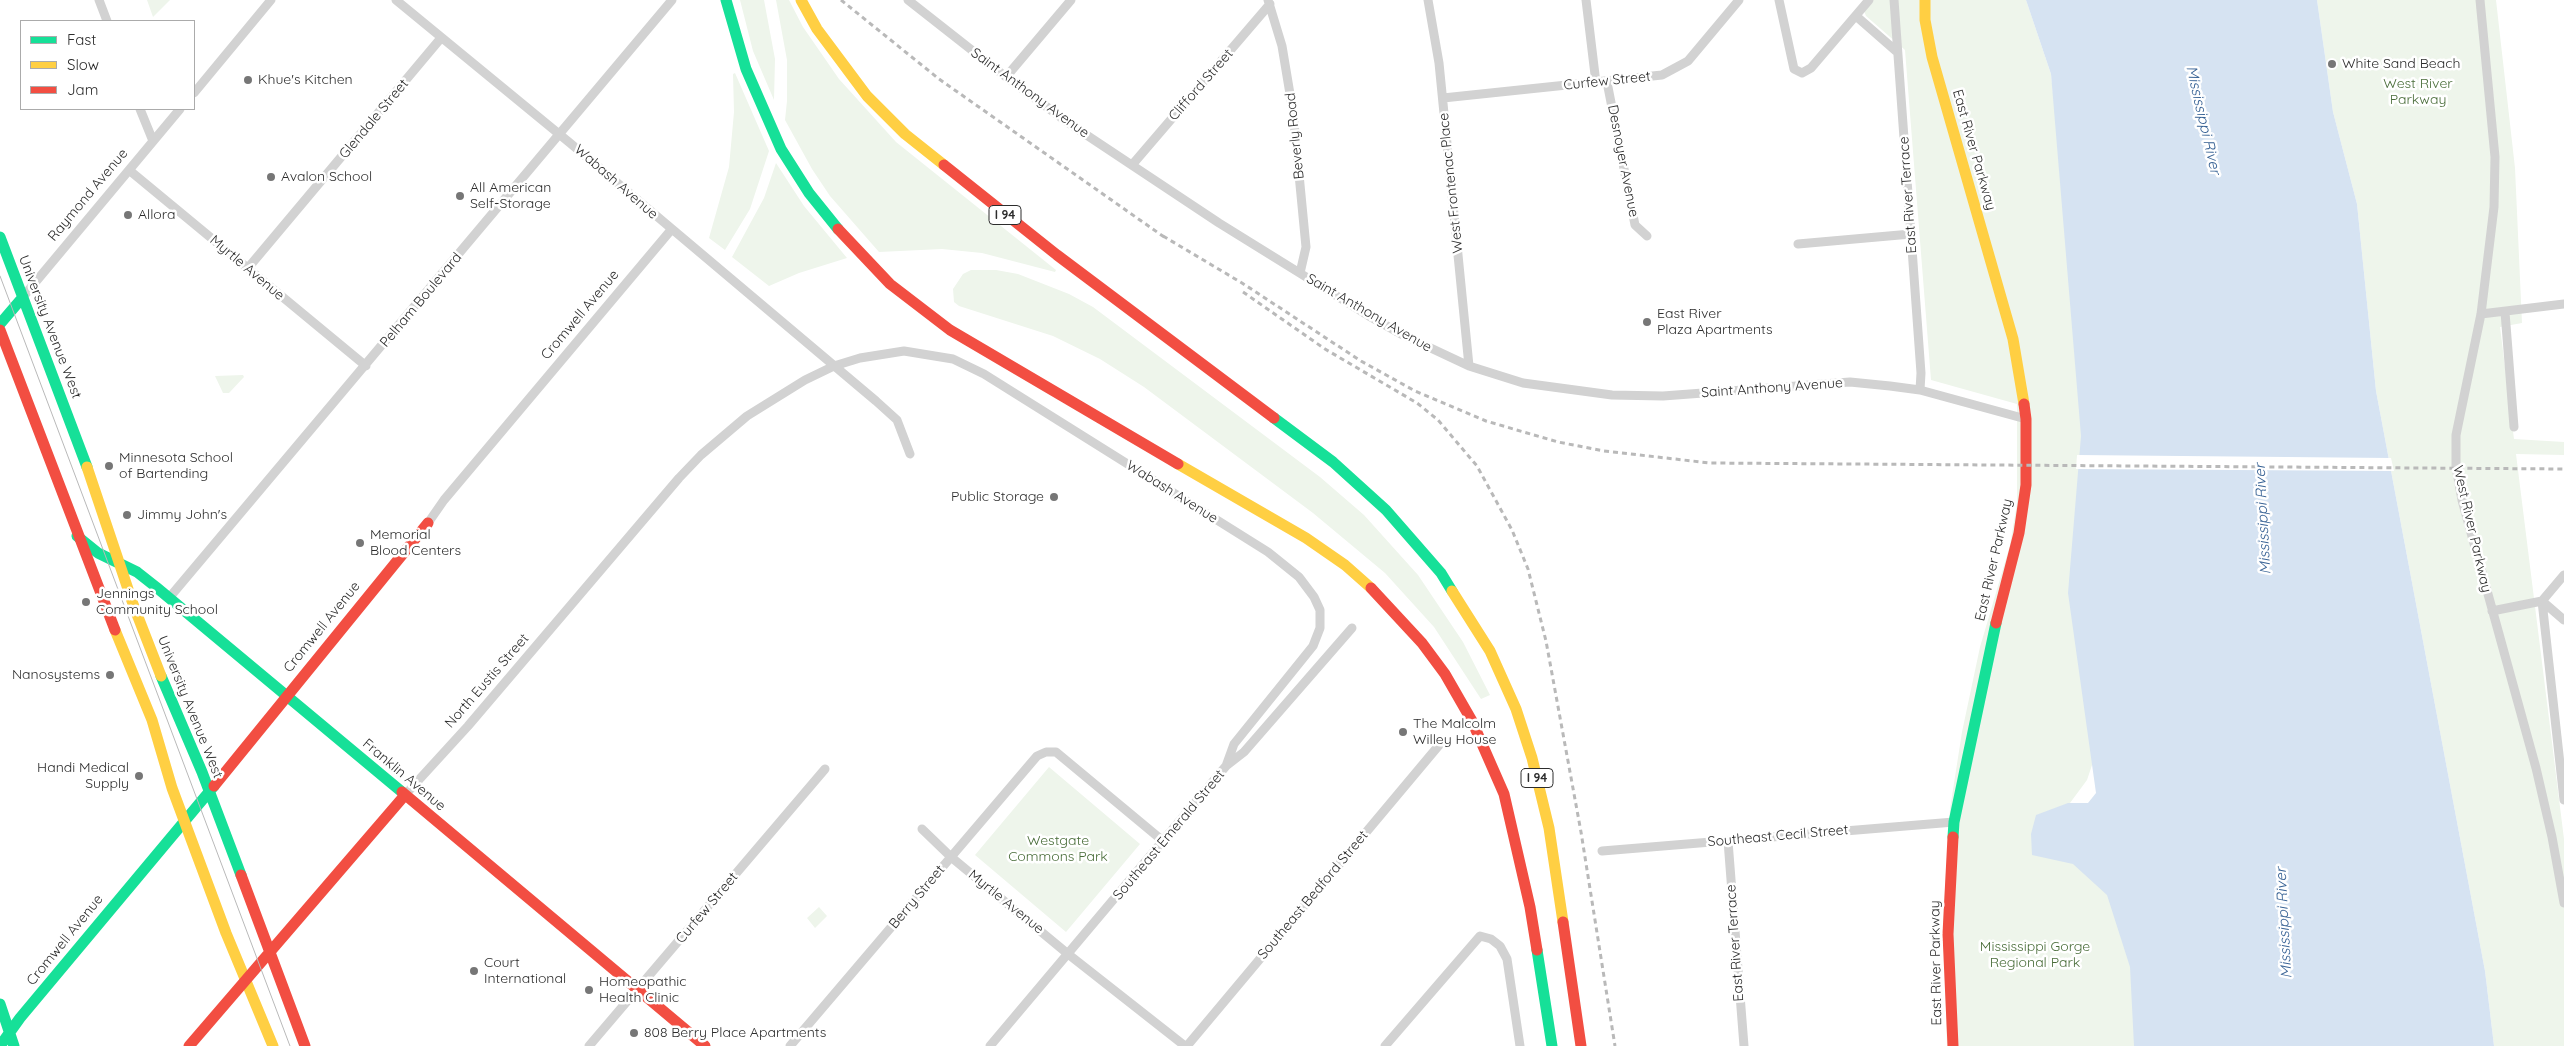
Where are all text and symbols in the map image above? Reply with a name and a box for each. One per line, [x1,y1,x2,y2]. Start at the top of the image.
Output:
legend [20,20,195,110]
text: Fast [67,30,96,49]
street label: Saint Anthony Avenue [968,44,1092,142]
street label: Clifford Street [1165,46,1237,124]
text: Slow [67,55,99,74]
place label: White Sand Beach [2342,56,2460,72]
marker: White Sand Beach [2326,58,2338,70]
water label: Mississippi River [2182,64,2224,176]
street label: Curfew Street [1563,68,1651,94]
place label: Khue's Kitchen [258,72,353,88]
marker: Khue's Kitchen [242,74,254,86]
street label: Glendale Street [336,76,412,162]
park label: West River Parkway [2383,76,2453,108]
text: Jam [67,80,98,99]
street label: East River Parkway [1949,88,1999,212]
street label: Beverly Road [1282,92,1308,180]
street label: Desnoyer Avenue [1604,103,1642,219]
street label: West Frontenac Place [1435,112,1467,254]
street label: East River Terrace [1896,136,1920,254]
street label: Wabash Avenue [571,141,661,223]
street label: Raymond Avenue [44,145,132,245]
place label: Avalon School [281,169,372,185]
marker: Avalon School [265,171,277,183]
place label: All American Self-Storage [470,180,551,212]
marker: All American Self-Storage [454,190,466,202]
road number: I 94 [989,206,1021,224]
place label: Allora [138,207,176,223]
marker: Allora [122,209,134,221]
street label: Myrtle Avenue [206,232,288,304]
street label: Pelham Boulevard [377,249,465,351]
street label: University Avenue West [15,253,85,401]
street label: Cromwell Avenue [538,267,622,363]
street label: Saint Anthony Avenue [1303,270,1435,356]
place label: East River Plaza Apartments [1657,306,1773,338]
marker: East River Plaza Apartments [1641,316,1653,328]
street label: Saint Anthony Avenue [1701,375,1843,401]
place label: Minnesota School of Bartending [119,450,233,482]
street label: Wabash Avenue [1123,457,1221,527]
marker: Minnesota School of Bartending [103,460,115,472]
water label: Mississippi River [2251,463,2275,575]
street label: West River Parkway [2449,464,2495,594]
place label: Public Storage [951,489,1044,505]
marker: Public Storage [1048,491,1060,503]
street label: East River Parkway [1972,497,2016,623]
place label: Jimmy John's [137,507,227,523]
marker: Jimmy John's [121,509,133,521]
place label: Memorial Blood Centers [370,527,461,560]
marker: Memorial Blood Centers [354,537,366,549]
street label: Cromwell Avenue [280,578,364,676]
place label: Jennings Community School [96,586,218,618]
marker: Jennings Community School [80,596,92,608]
street label: North Eustis Street [442,630,532,732]
street label: University Avenue West [154,633,226,781]
place label: Nanosystems [12,667,100,683]
marker: Nanosystems [104,669,116,681]
place label: The Malcolm Willey House [1413,716,1496,749]
marker: The Malcolm Willey House [1397,726,1409,738]
street label: Franklin Avenue [359,735,449,815]
place label: Handi Medical Supply [37,760,129,792]
street label: Southeast Emerald Street [1110,767,1228,903]
road number: I 94 [1521,768,1553,788]
marker: Handi Medical Supply [133,770,145,782]
street label: Southeast Cecil Street [1707,821,1849,851]
street label: Southeast Bedford Street [1254,827,1372,963]
park label: Westgate Commons Park [1008,833,1108,866]
street label: Berry Street [886,862,948,932]
street label: Myrtle Avenue [965,866,1047,938]
water label: Mississippi River [2272,867,2296,979]
street label: Curfew Street [672,869,742,947]
street label: East River Terrace [1723,884,1747,1002]
street label: Cromwell Avenue [23,891,107,989]
street label: East River Parkway [1927,900,1945,1026]
park label: Mississippi Gorge Regional Park [1980,939,2090,972]
place label: Court International [484,955,566,988]
marker: Court International [468,965,480,977]
place label: Homeopathic Health Clinic [599,974,687,1006]
marker: Homeopathic Health Clinic [583,984,595,996]
place label: 808 Berry Place Apartments [644,1025,826,1041]
marker: 808 Berry Place Apartments [628,1027,640,1039]

